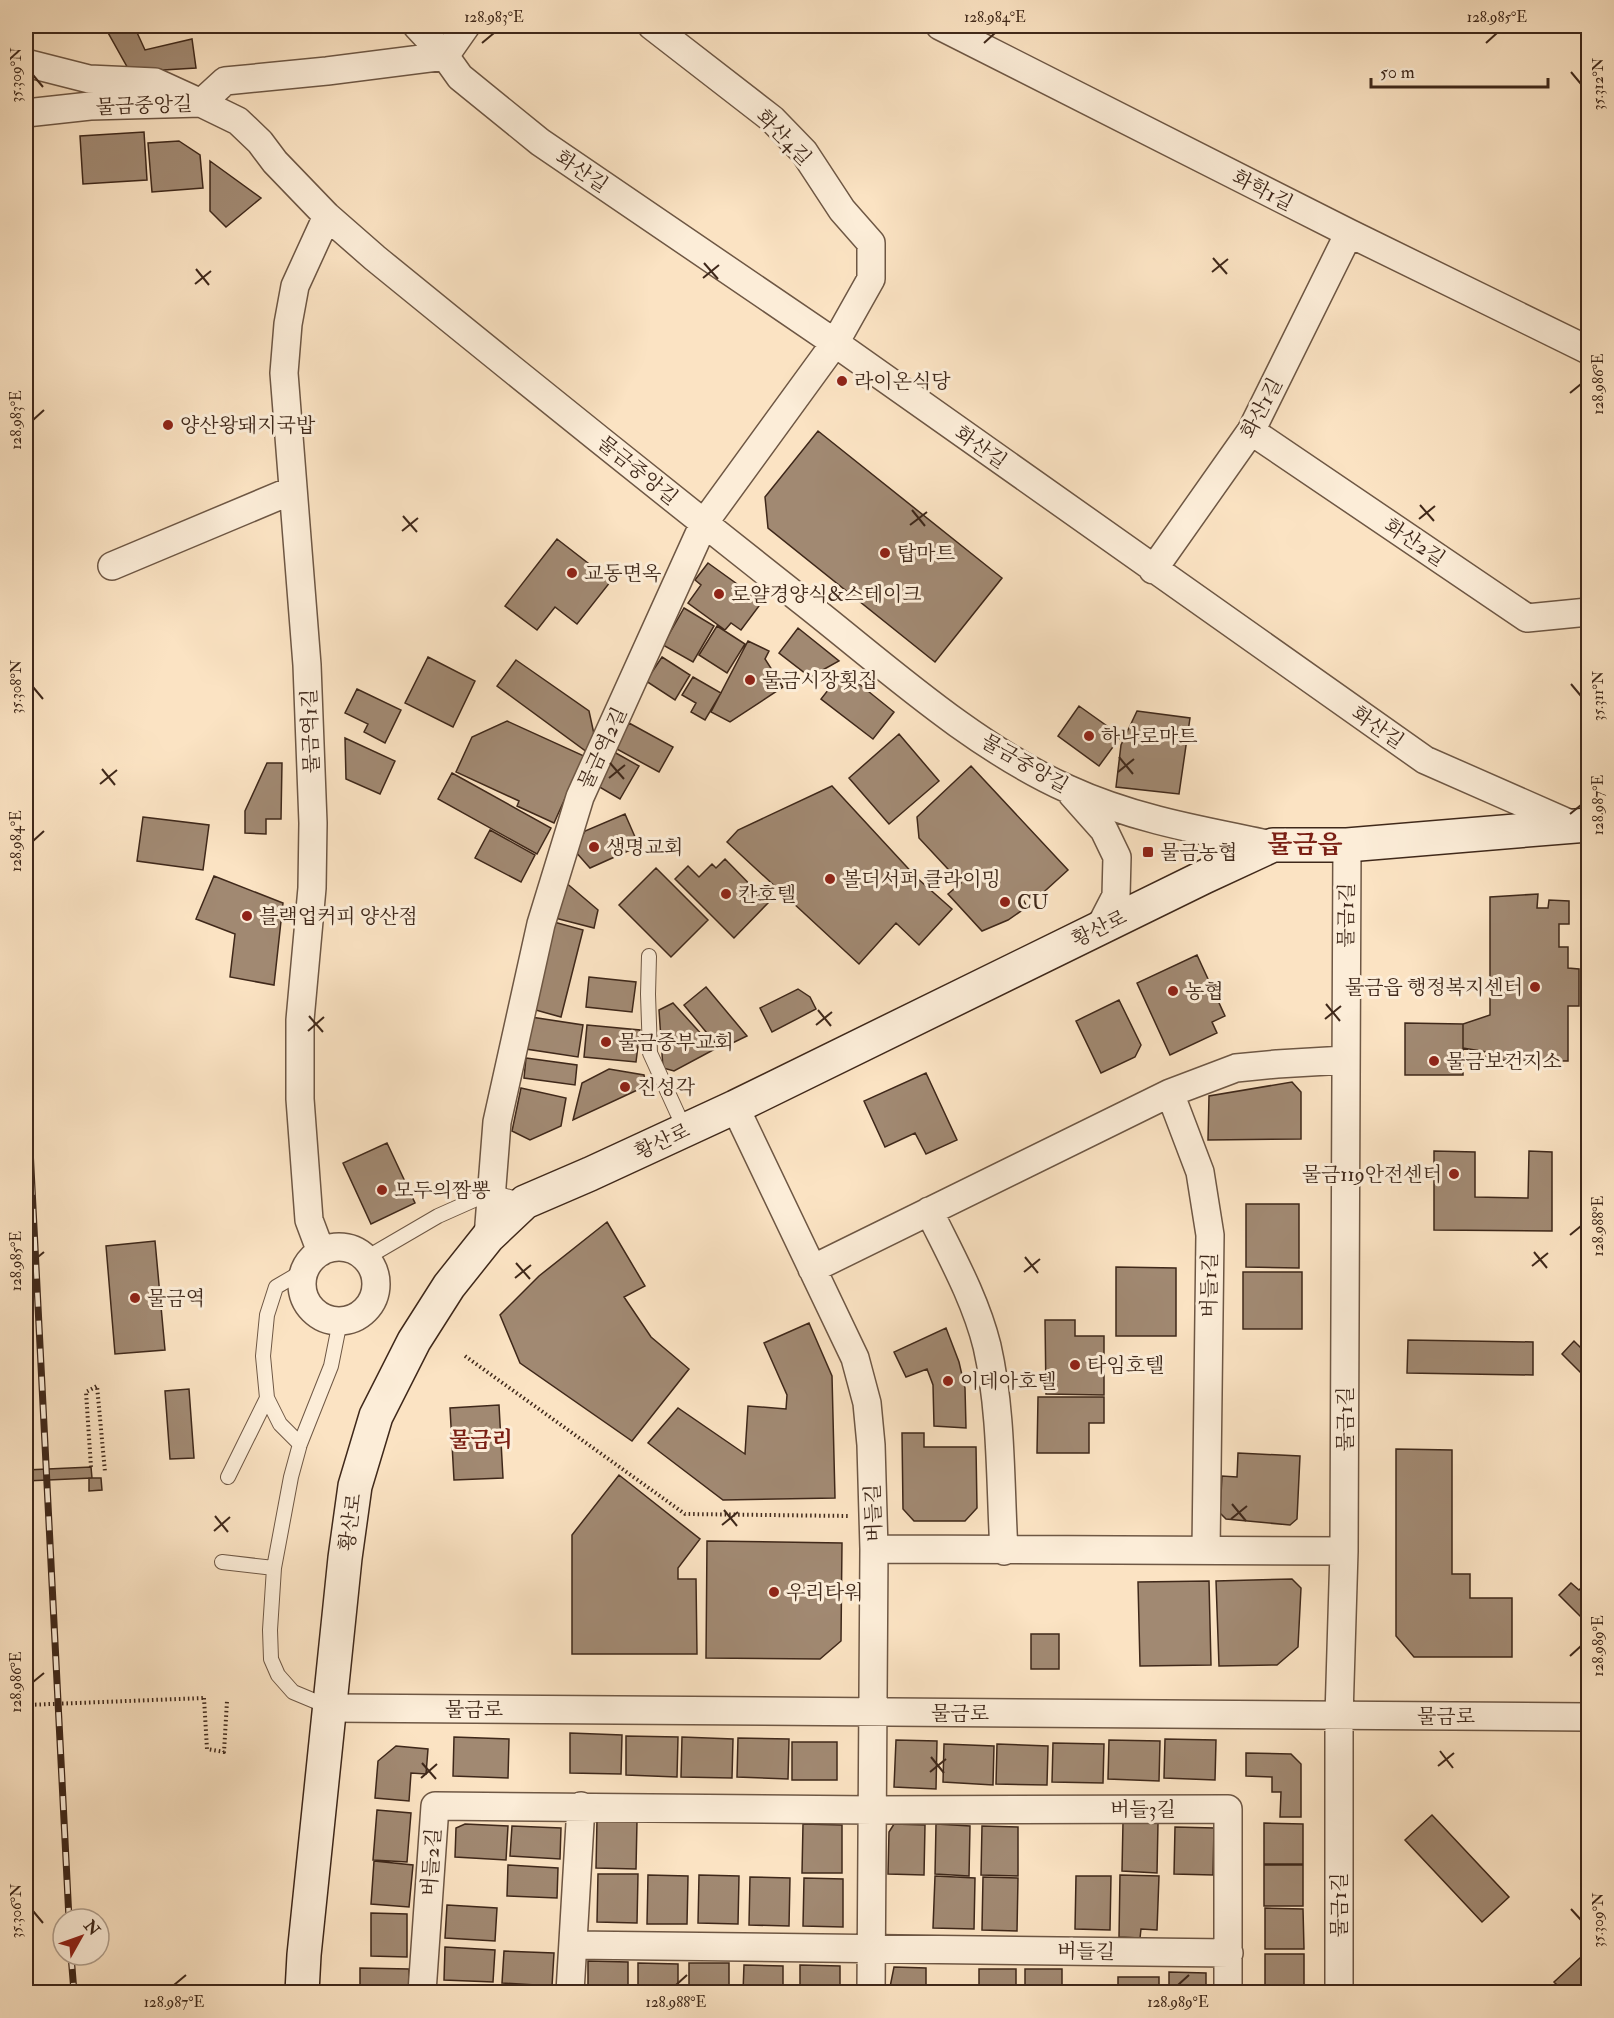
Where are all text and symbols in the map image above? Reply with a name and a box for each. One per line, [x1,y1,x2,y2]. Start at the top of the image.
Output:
text: 128.983°E [464,8,524,27]
text: 128.984°E [964,8,1026,27]
text: 128.985°E [1467,8,1527,27]
text: 35.309°N [7,47,26,102]
scale bar [1371,51,1548,89]
text: 35.312°N [1589,57,1608,110]
text: 50 m [1380,61,1415,84]
street label: 물금중앙길 [95,91,193,120]
street label: 화산4길 [751,104,817,171]
street label: 화산길 [551,145,613,198]
street label: 화학1길 [1228,165,1297,216]
text: 128.986°E [1589,353,1608,415]
place label: 라이온식당 [854,369,951,394]
marker: 라이온식당 [835,374,849,388]
street label: 화산1길 [1235,374,1288,443]
text: 128.983°E [7,390,26,450]
place label: 양산왕돼지국밥 [180,413,316,438]
marker: 양산왕돼지국밥 [161,418,175,432]
street label: 화산길 [950,421,1012,474]
street label: 물금중앙길 [592,430,683,511]
street label: 화산2길 [1379,513,1450,572]
place label: 탑마트 [897,541,955,566]
marker: 탑마트 [878,546,892,560]
place label: 교동면옥 [584,561,661,586]
marker: 교동면옥 [565,566,579,580]
place label: 로얄경양식&스테이크 [731,582,922,607]
marker: 로얄경양식&스테이크 [712,587,726,601]
text: 35.308°N [7,659,26,714]
place label: 물금시장횟집 [762,668,878,693]
text: 35.311°N [1589,670,1608,721]
marker: 물금시장횟집 [743,673,757,687]
street label: 물금역1길 [297,688,324,774]
street label: 화산길 [1347,701,1409,754]
street label: 물금역2길 [573,703,632,793]
place label: 하나로마트 [1101,724,1198,749]
street label: 물금중앙길 [977,728,1073,798]
marker: 하나로마트 [1082,729,1096,743]
text: 128.987°E [1589,775,1608,835]
text: 128.984°E [7,810,26,872]
district label: 물금읍 [1267,829,1343,861]
place label: 생명교회 [606,835,683,860]
marker: 생명교회 [587,840,601,854]
place label: 물금농협 [1160,840,1237,865]
marker: 물금농협 [1141,845,1155,859]
place label: 볼더서퍼 클라이밍 [842,867,1001,892]
marker: 볼더서퍼 클라이밍 [823,872,837,886]
place label: 칸호텔 [738,882,796,907]
street label: 물금1길 [1333,882,1360,948]
marker: 칸호텔 [719,887,733,901]
place label: CU [1017,890,1049,915]
marker: CU [998,895,1012,909]
place label: 블랙업커피 양산점 [259,904,418,929]
street label: 황산로 [1068,905,1131,952]
marker: 블랙업커피 양산점 [240,909,254,923]
place label: 물금읍 행정복지센터 [1345,975,1523,1000]
place label: 농협 [1185,979,1224,1004]
marker: 물금읍 행정복지센터 [1528,980,1542,994]
marker: 농협 [1166,984,1180,998]
place label: 물금중부교회 [618,1030,734,1055]
marker: 물금중부교회 [599,1035,613,1049]
place label: 물금보건지소 [1446,1049,1562,1074]
marker: 물금보건지소 [1427,1054,1441,1068]
place label: 진성각 [637,1075,696,1100]
marker: 진성각 [618,1080,632,1094]
street label: 황산로 [631,1118,694,1165]
place label: 물금119안전센터 [1302,1162,1442,1187]
marker: 물금119안전센터 [1447,1167,1461,1181]
place label: 모두의짬뽕 [394,1178,491,1203]
marker: 모두의짬뽕 [375,1183,389,1197]
text: 128.988°E [1589,1195,1608,1256]
text: 128.985°E [7,1231,26,1291]
street label: 버들1길 [1196,1252,1223,1318]
place label: 물금역 [147,1286,205,1311]
marker: 물금역 [128,1291,142,1305]
place label: 타임호텔 [1087,1353,1164,1378]
marker: 타임호텔 [1068,1358,1082,1372]
place label: 이데아호텔 [960,1369,1057,1394]
marker: 이데아호텔 [941,1374,955,1388]
street label: 물금1길 [1333,1386,1358,1452]
district label: 물금리 [449,1426,513,1454]
street label: 버들길 [860,1484,887,1542]
street label: 황산로 [334,1492,367,1553]
place label: 우리타워 [786,1580,863,1605]
marker: 우리타워 [767,1585,781,1599]
text: 128.989°E [1589,1615,1608,1677]
text: 128.986°E [7,1651,26,1713]
street label: 물금로 [445,1697,503,1722]
street label: 물금로 [931,1701,989,1726]
street label: 물금로 [1417,1704,1475,1729]
street label: 버들3길 [1110,1797,1176,1822]
street label: 버들2길 [417,1827,446,1897]
street label: 물금1길 [1327,1872,1352,1938]
text: 35.306°N [7,1883,26,1938]
text: 35.309°N [1589,1892,1608,1947]
north arrow [51,1907,111,1967]
text: N [79,1915,104,1940]
street label: 버들길 [1057,1938,1115,1965]
text: 128.987°E [144,1993,205,2012]
text: 128.988°E [646,1993,707,2012]
text: 128.989°E [1147,1993,1209,2012]

